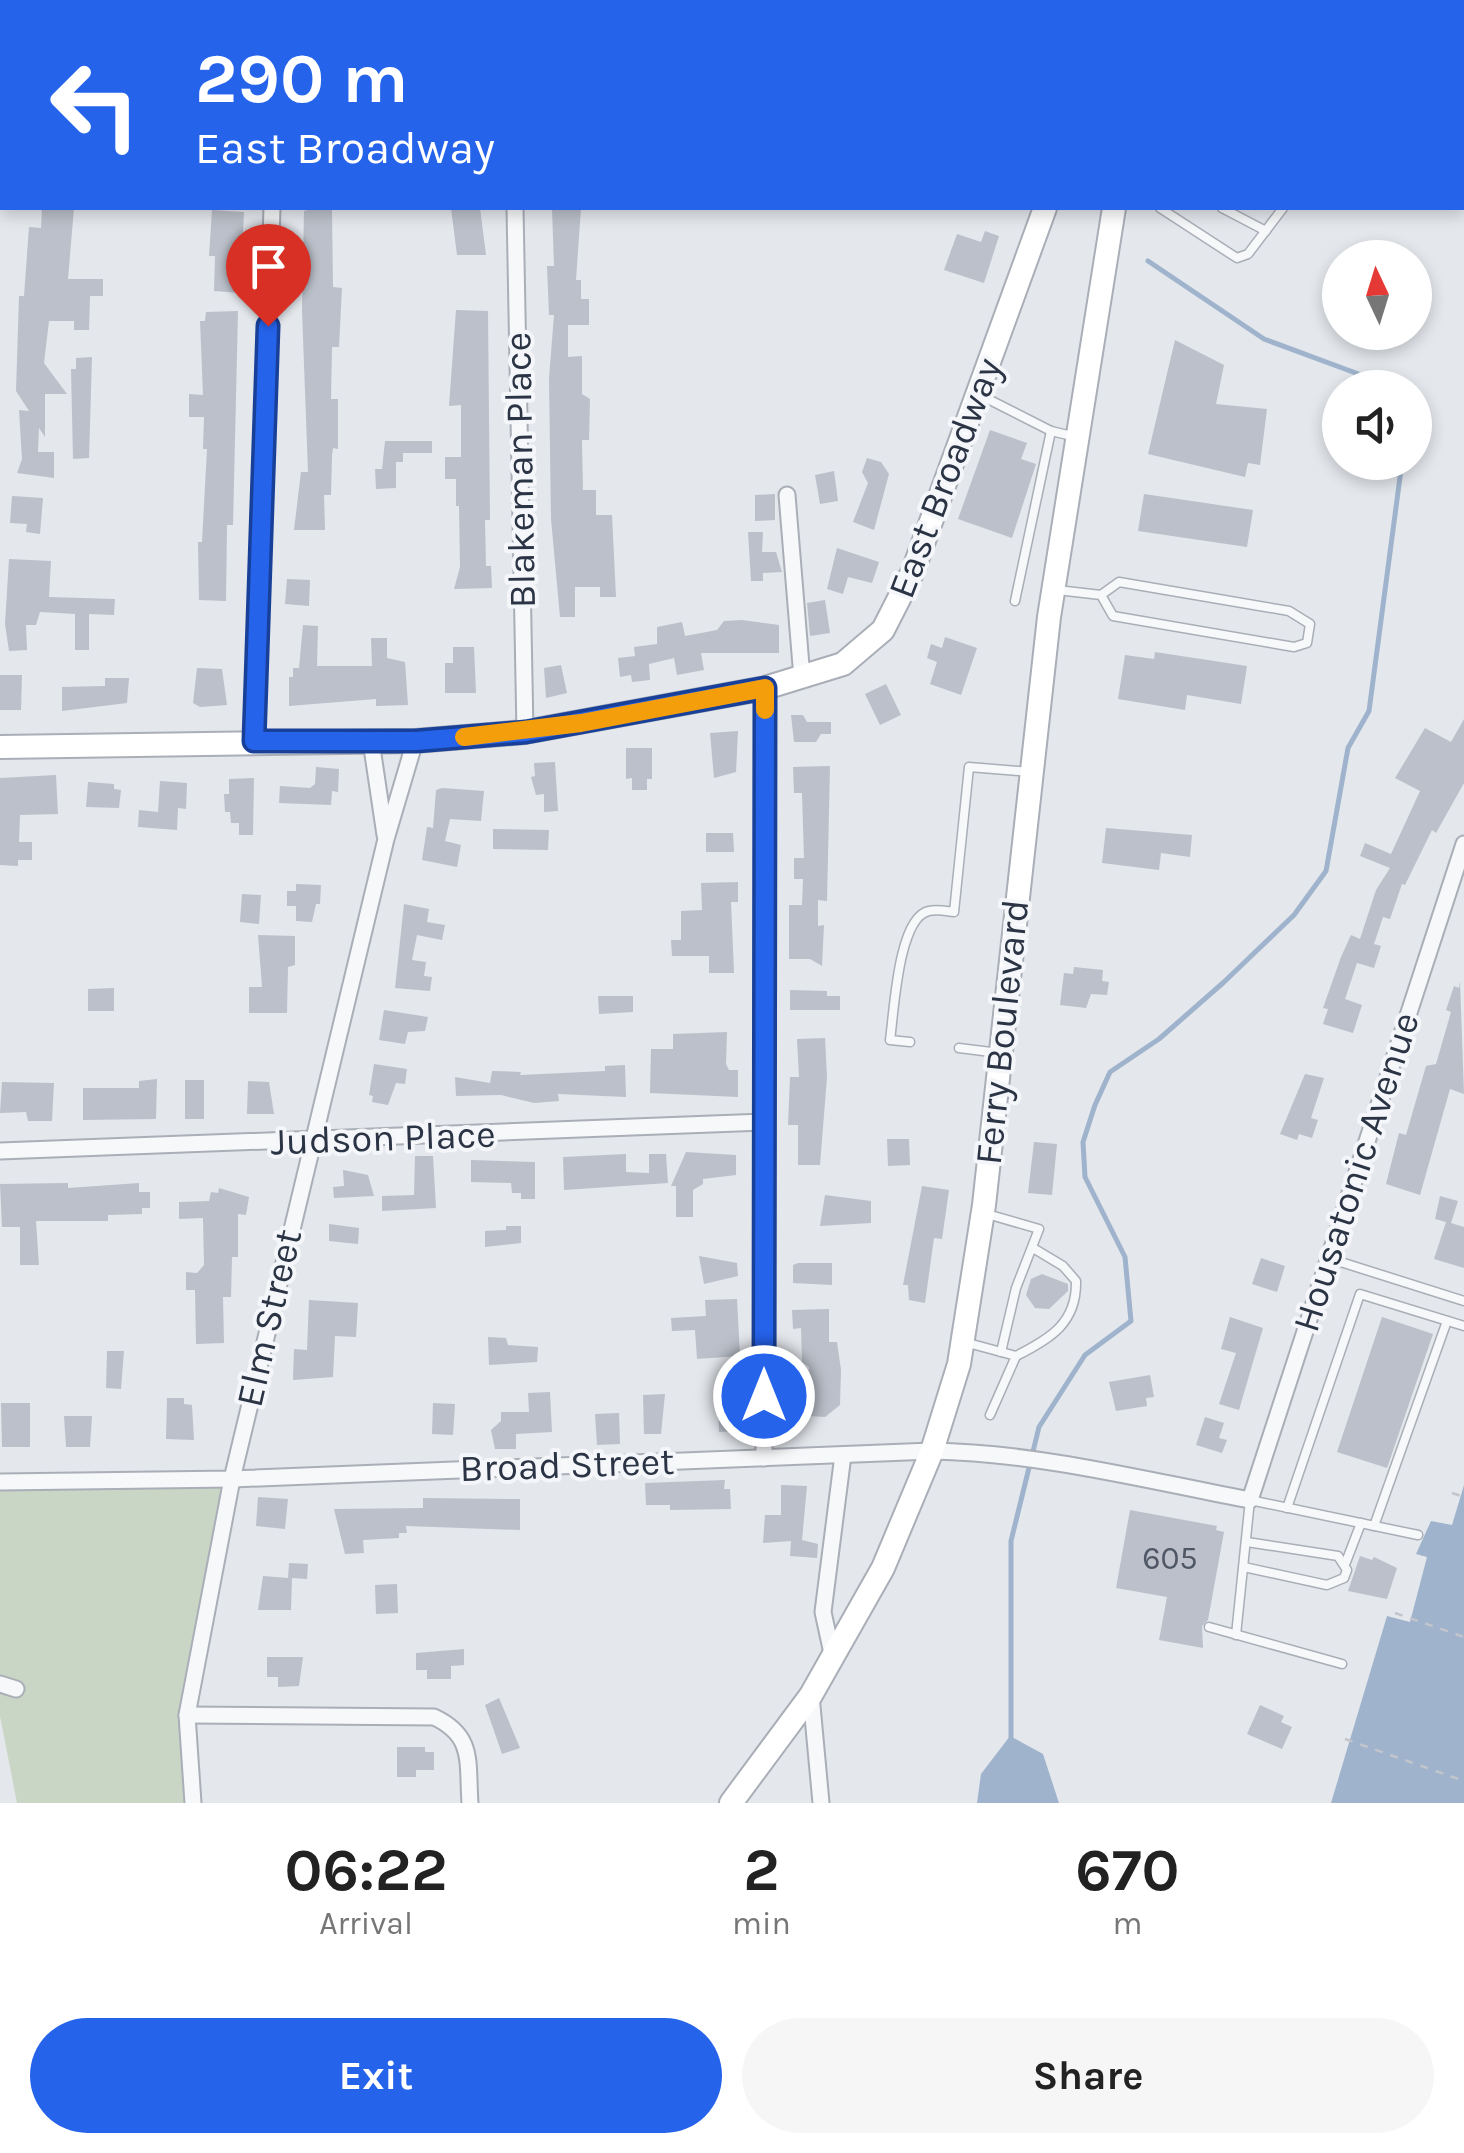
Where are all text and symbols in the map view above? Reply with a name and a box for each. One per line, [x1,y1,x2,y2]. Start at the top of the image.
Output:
text: 290 m [195,38,408,120]
icon: left [30,40,160,170]
text: East Broadway [195,122,495,174]
pin [226,224,311,327]
icon: arrive [241,239,296,294]
north arrow [1322,240,1432,350]
map controls [1322,240,1432,480]
street label: Blakeman Place [495,332,545,608]
street label: East Broadway [879,351,1011,604]
button: sound [1322,370,1432,480]
street label: Ferry Boulevard [966,897,1038,1167]
street label: Housatonic Avenue [1283,1007,1429,1337]
street label: Judson Place [270,1112,496,1164]
street label: Elm Street [227,1225,311,1411]
position arrow [712,1344,816,1448]
street label: Broad Street [459,1439,675,1491]
house number: 605 [1142,1540,1198,1577]
text: 06:22 [284,1835,448,1905]
text: 2 [743,1835,780,1905]
text: 670 [1075,1835,1180,1905]
text: Arrival [319,1905,413,1942]
text: min [732,1905,791,1942]
text: m [1112,1905,1142,1942]
button: Exit [30,2018,722,2133]
button: Share [742,2018,1434,2133]

